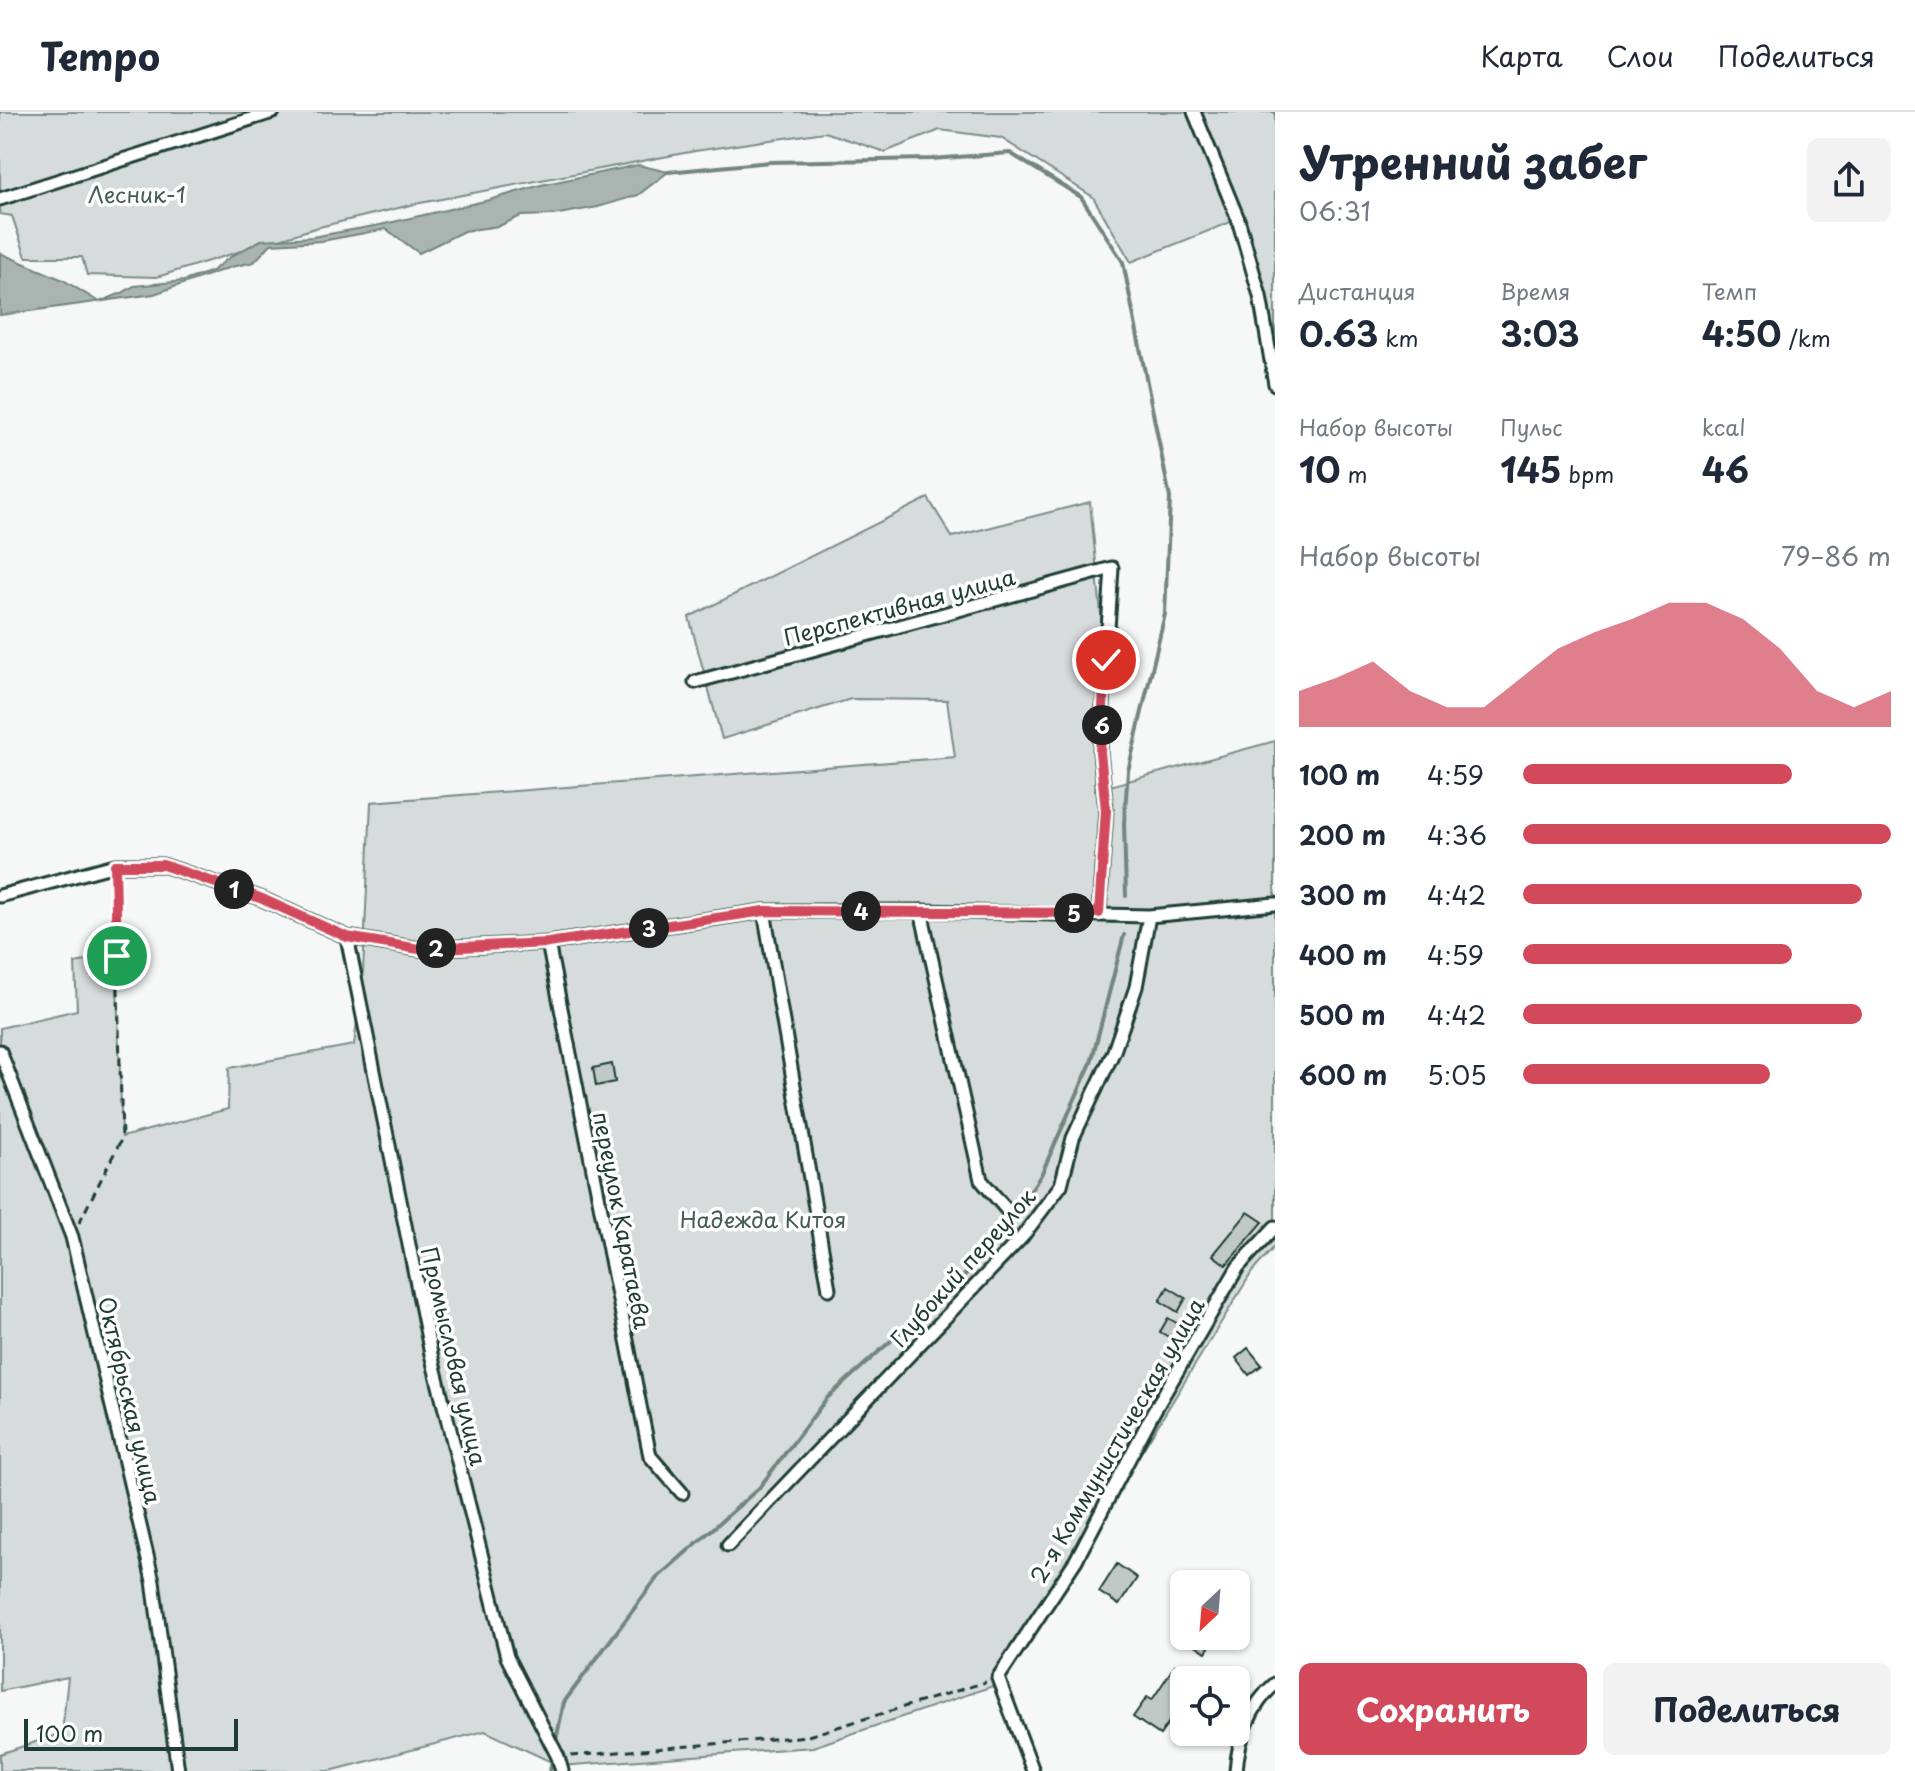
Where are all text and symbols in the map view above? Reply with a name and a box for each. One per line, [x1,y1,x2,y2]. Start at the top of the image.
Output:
text: Tempo [40,27,160,84]
text: Карта [1480,34,1563,77]
text: Слои [1607,34,1674,77]
text: Поделиться [1718,34,1875,77]
text: Утренний забег [1299,128,1647,194]
button: share [1807,138,1891,222]
park label: Лесник-1 [88,177,186,210]
text: 06:31 [1299,191,1371,230]
text: Дистанция [1299,274,1416,307]
text: Время [1500,274,1571,307]
text: Темп [1702,274,1757,307]
text: 0.63 [1299,307,1378,359]
text: 3:03 [1500,307,1580,359]
text: 4:50 [1702,307,1782,359]
text: km [1378,321,1418,354]
text: /km [1782,321,1831,354]
text: Набор высоты [1299,410,1453,443]
text: Пульс [1500,410,1563,443]
text: kcal [1702,410,1746,443]
text: 10 [1299,443,1340,495]
text: 145 [1500,443,1561,495]
text: 46 [1702,443,1749,495]
text: m [1340,457,1368,490]
text: bpm [1561,457,1614,490]
text: Набор высоты [1299,536,1481,575]
text: 79–86 m [1781,536,1891,575]
street label: Перспективная улица [779,559,1019,653]
pin [1072,626,1140,694]
icon: check [1084,638,1128,682]
pin: 6 [1082,705,1122,745]
text: 6 [1094,708,1110,741]
text: 100 m [1299,755,1380,794]
text: 4:59 [1427,755,1484,794]
text: 200 m [1299,815,1386,854]
text: 4:36 [1427,815,1487,854]
pin: 1 [214,869,254,909]
text: 1 [229,872,239,905]
text: 300 m [1299,875,1387,914]
text: 4:42 [1427,875,1486,914]
pin: 4 [841,891,881,931]
pin: 5 [1054,893,1094,933]
text: 4 [854,894,868,927]
text: 5 [1067,896,1081,929]
pin: 3 [629,908,669,948]
text: 3 [642,911,656,944]
pin [83,922,151,990]
pin: 2 [416,928,456,968]
text: 2 [428,931,444,964]
icon: arrive [95,934,139,978]
text: 400 m [1299,935,1387,974]
text: 4:59 [1427,935,1484,974]
text: 500 m [1299,995,1385,1034]
text: 4:42 [1427,995,1486,1034]
text: 600 m [1299,1055,1387,1094]
text: 5:05 [1427,1055,1487,1094]
street label: переулок Каратаева [586,1109,660,1332]
street label: Глубокий переулок [882,1180,1043,1353]
park label: Надежда Китоя [680,1202,846,1235]
street label: Промысловая улица [414,1243,496,1469]
street label: 2-я Коммунистическая улица [1021,1291,1211,1589]
street label: Октябрьская улица [91,1293,171,1507]
north arrow [1170,1570,1250,1650]
map controls [1170,1570,1250,1746]
button: Сохранить [1299,1663,1587,1755]
button: Поделиться [1603,1663,1891,1755]
button: locate [1170,1666,1250,1746]
scale bar [24,1715,238,1751]
text: 100 m [36,1716,103,1749]

